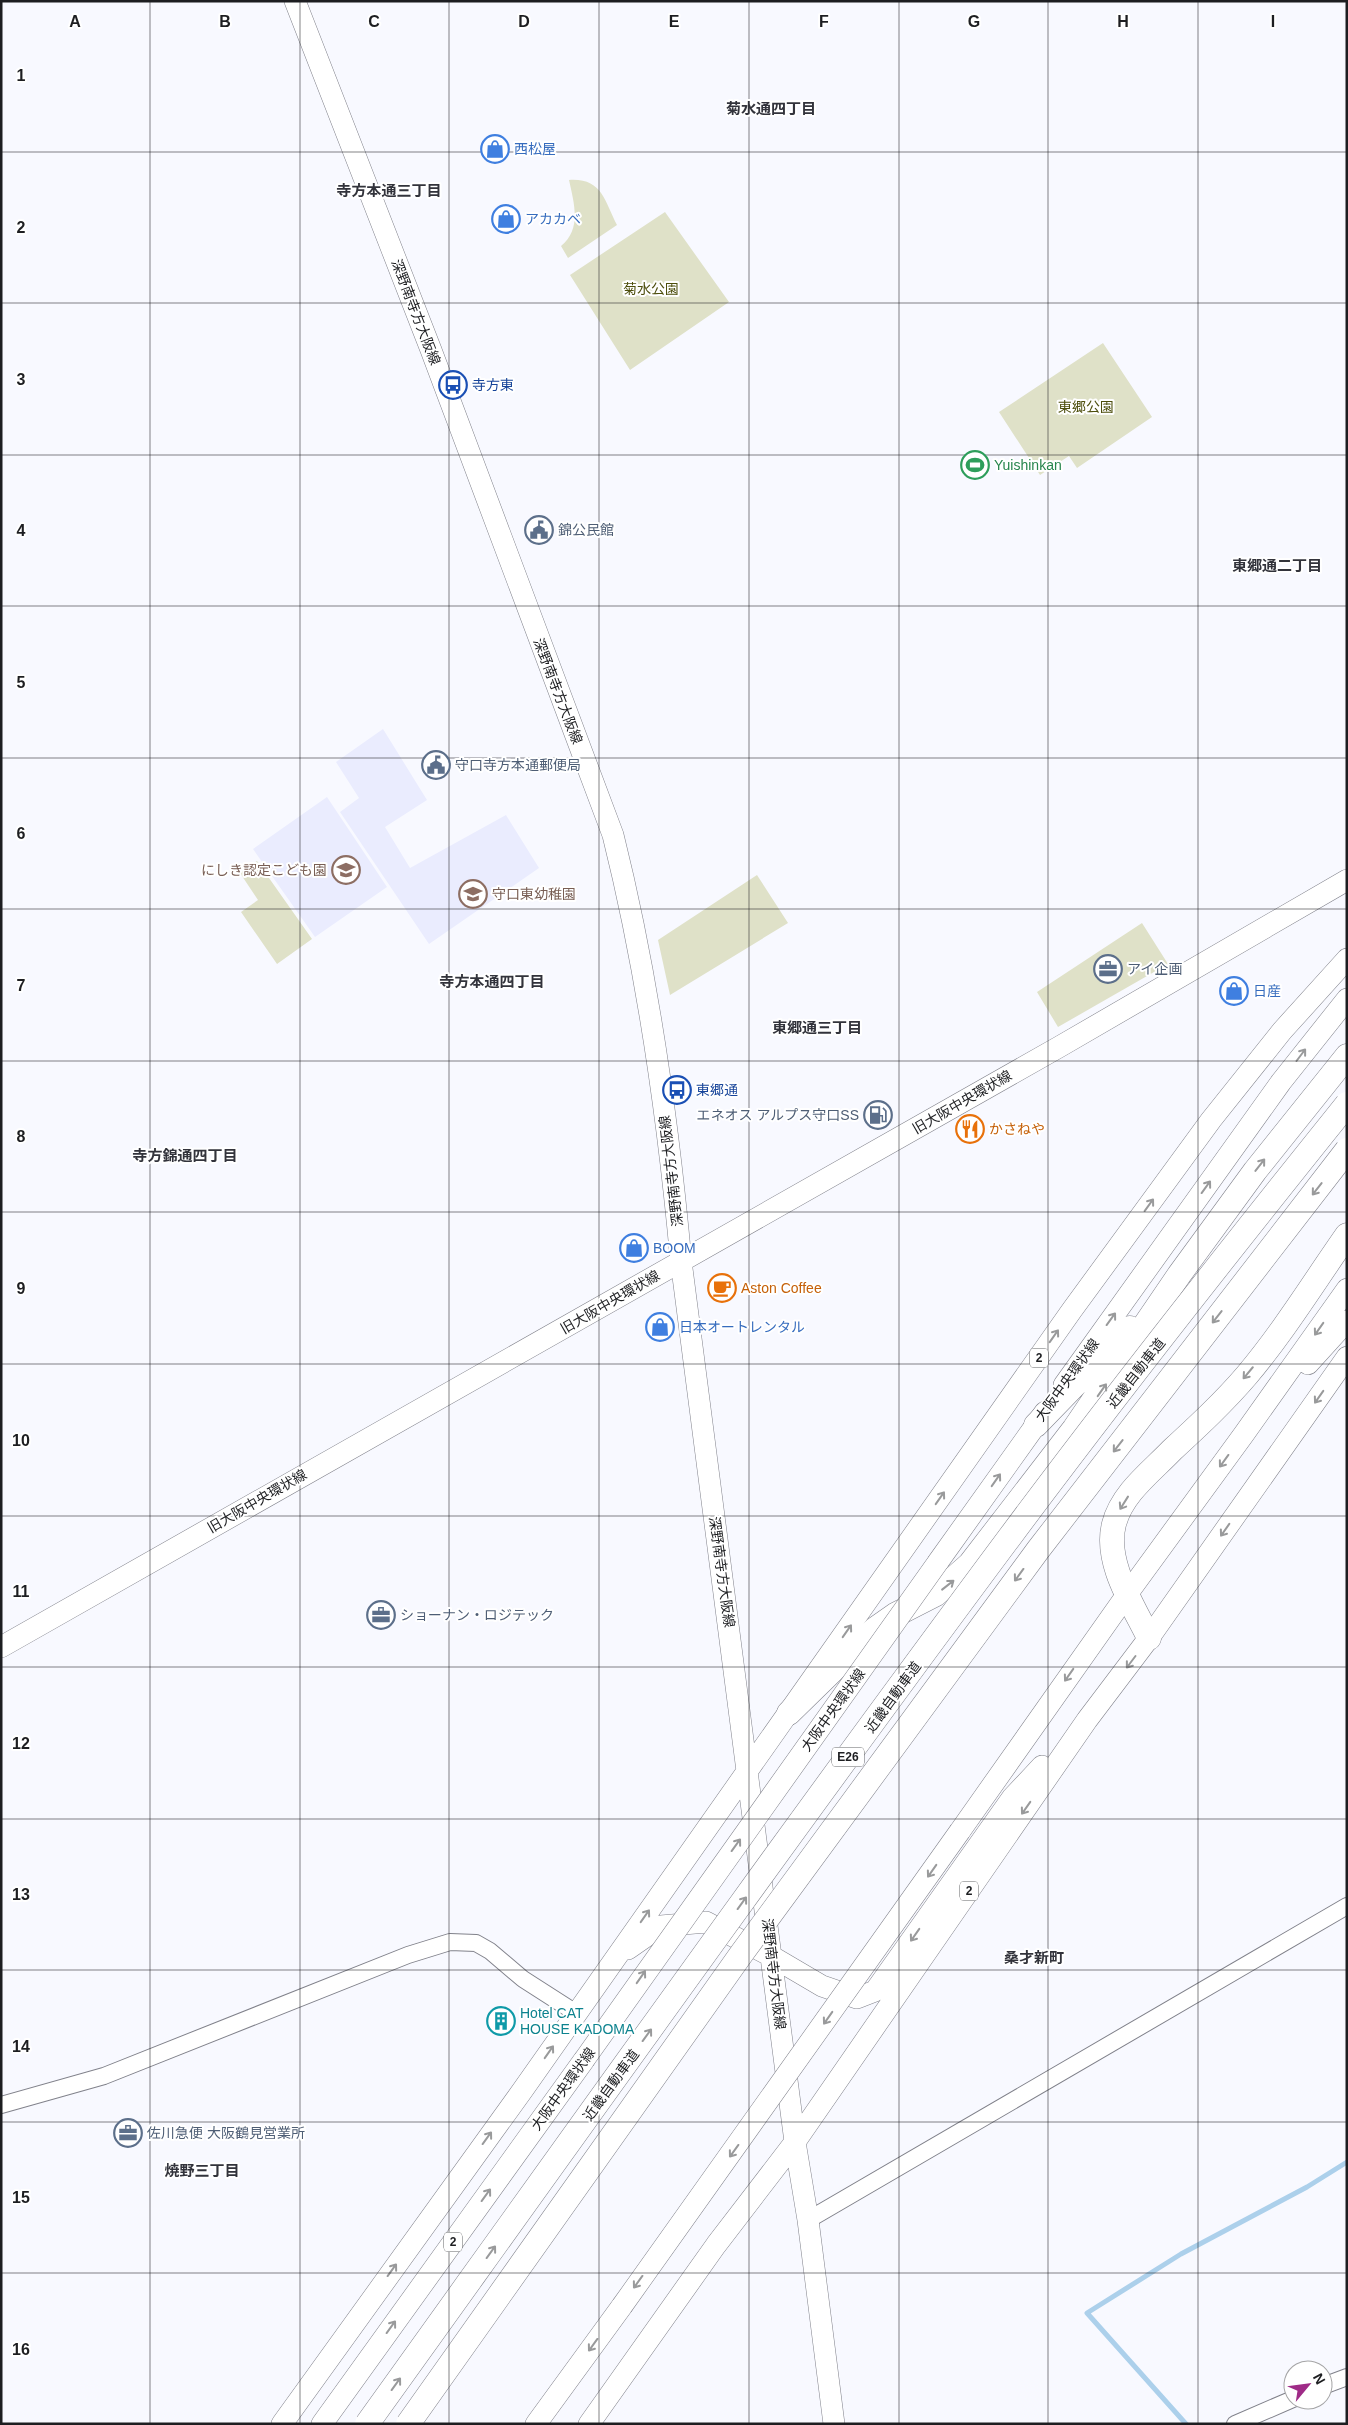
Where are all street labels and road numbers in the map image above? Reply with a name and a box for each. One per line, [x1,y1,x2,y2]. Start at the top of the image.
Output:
street label: 深野南寺方大阪線 [388,257,444,367]
street label: 深野南寺方大阪線 [530,636,586,746]
street label: 旧大阪中央環状線 [910,1067,1014,1137]
street label: 深野南寺方大阪線 [656,1114,686,1228]
street label: 旧大阪中央環状線 [558,1267,662,1337]
street label: 近畿自動車道 [1104,1335,1168,1411]
street label: 大阪中央環状線 [1032,1336,1102,1424]
road number: 2 [1030,1349,1048,1368]
street label: 旧大阪中央環状線 [205,1466,309,1536]
street label: 深野南寺方大阪線 [706,1515,738,1629]
street label: 近畿自動車道 [862,1658,924,1736]
street label: 大阪中央環状線 [798,1666,868,1754]
road number: E26 [832,1748,864,1766]
road number: 2 [960,1882,978,1900]
street label: 深野南寺方大阪線 [759,1917,789,2031]
street label: 大阪中央環状線 [528,2045,598,2133]
street label: 近畿自動車道 [580,2046,642,2124]
road number: 2 [444,2232,462,2252]

